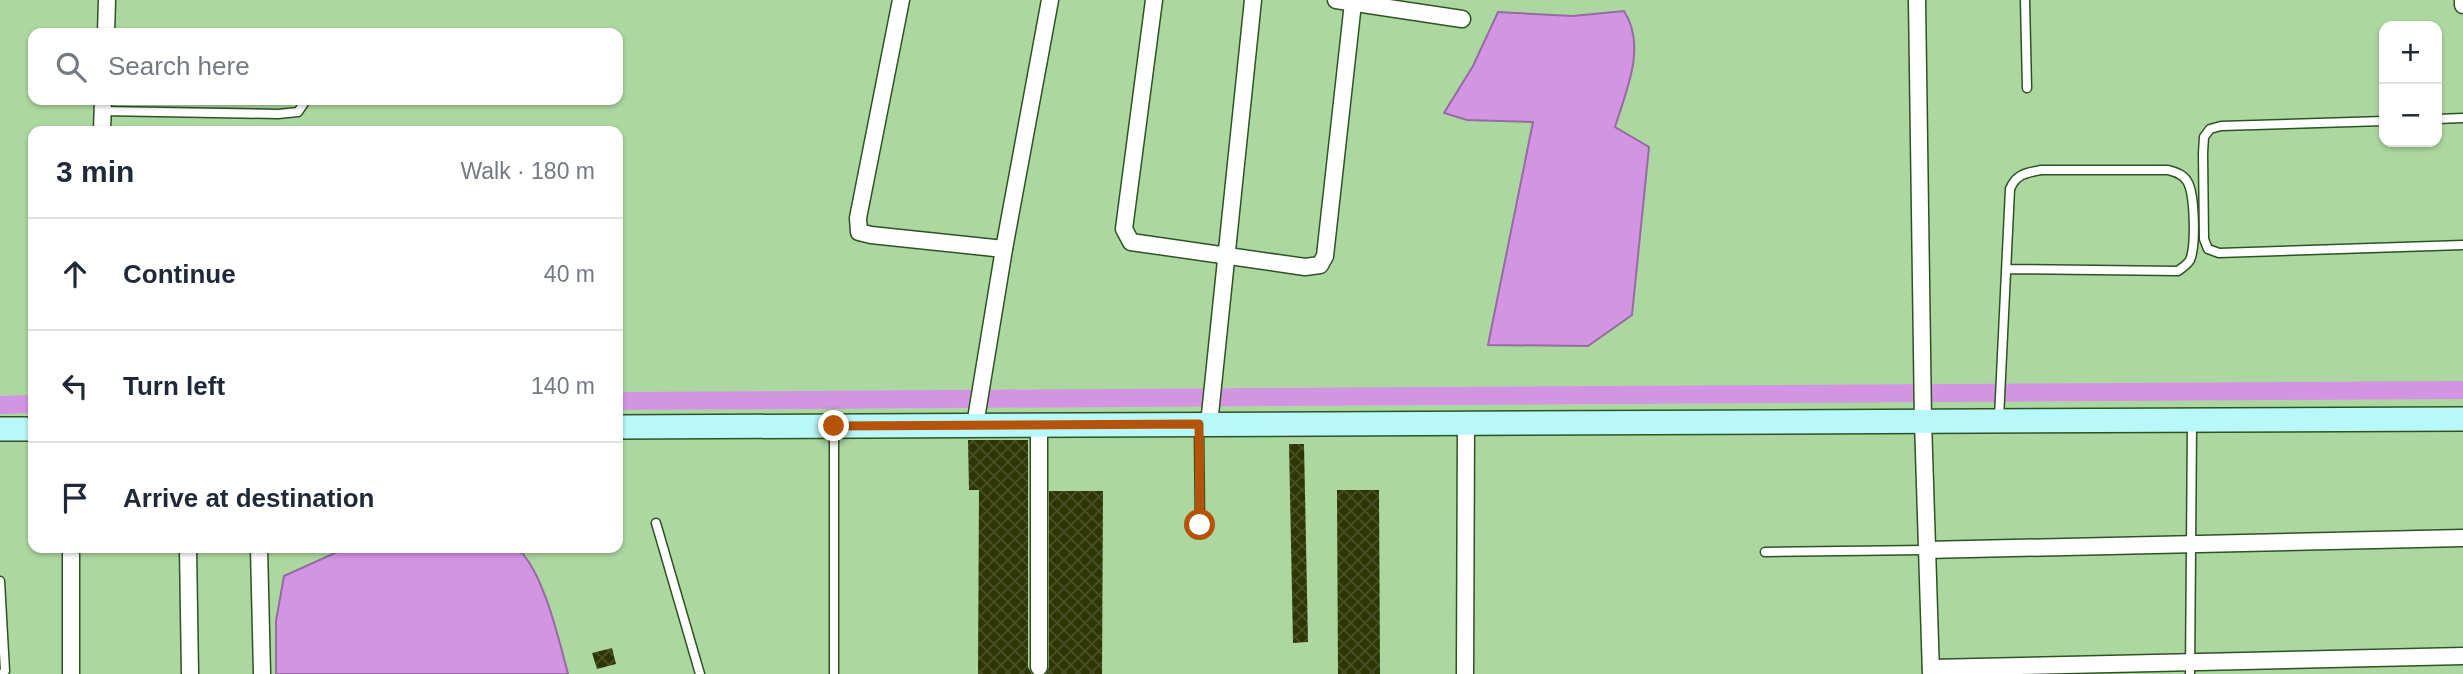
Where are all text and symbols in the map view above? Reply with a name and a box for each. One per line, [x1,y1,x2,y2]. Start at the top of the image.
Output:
map controls [2379,21,2442,147]
button: + [2379,21,2442,84]
search box [28,28,623,105]
icon: search [52,48,90,86]
text: Search here [108,51,250,81]
button: − [2379,84,2442,147]
text: 3 min [56,155,134,188]
text: Walk · 180 m [460,158,595,184]
icon: ahead [56,255,94,293]
text: Continue [123,259,236,289]
text: 40 m [544,261,595,287]
icon: left [56,367,94,405]
text: Turn left [123,371,225,401]
text: 140 m [531,373,595,399]
route end [818,410,849,441]
icon: arrive [56,479,94,517]
text: Arrive at destination [123,483,374,513]
route start [1184,509,1215,540]

